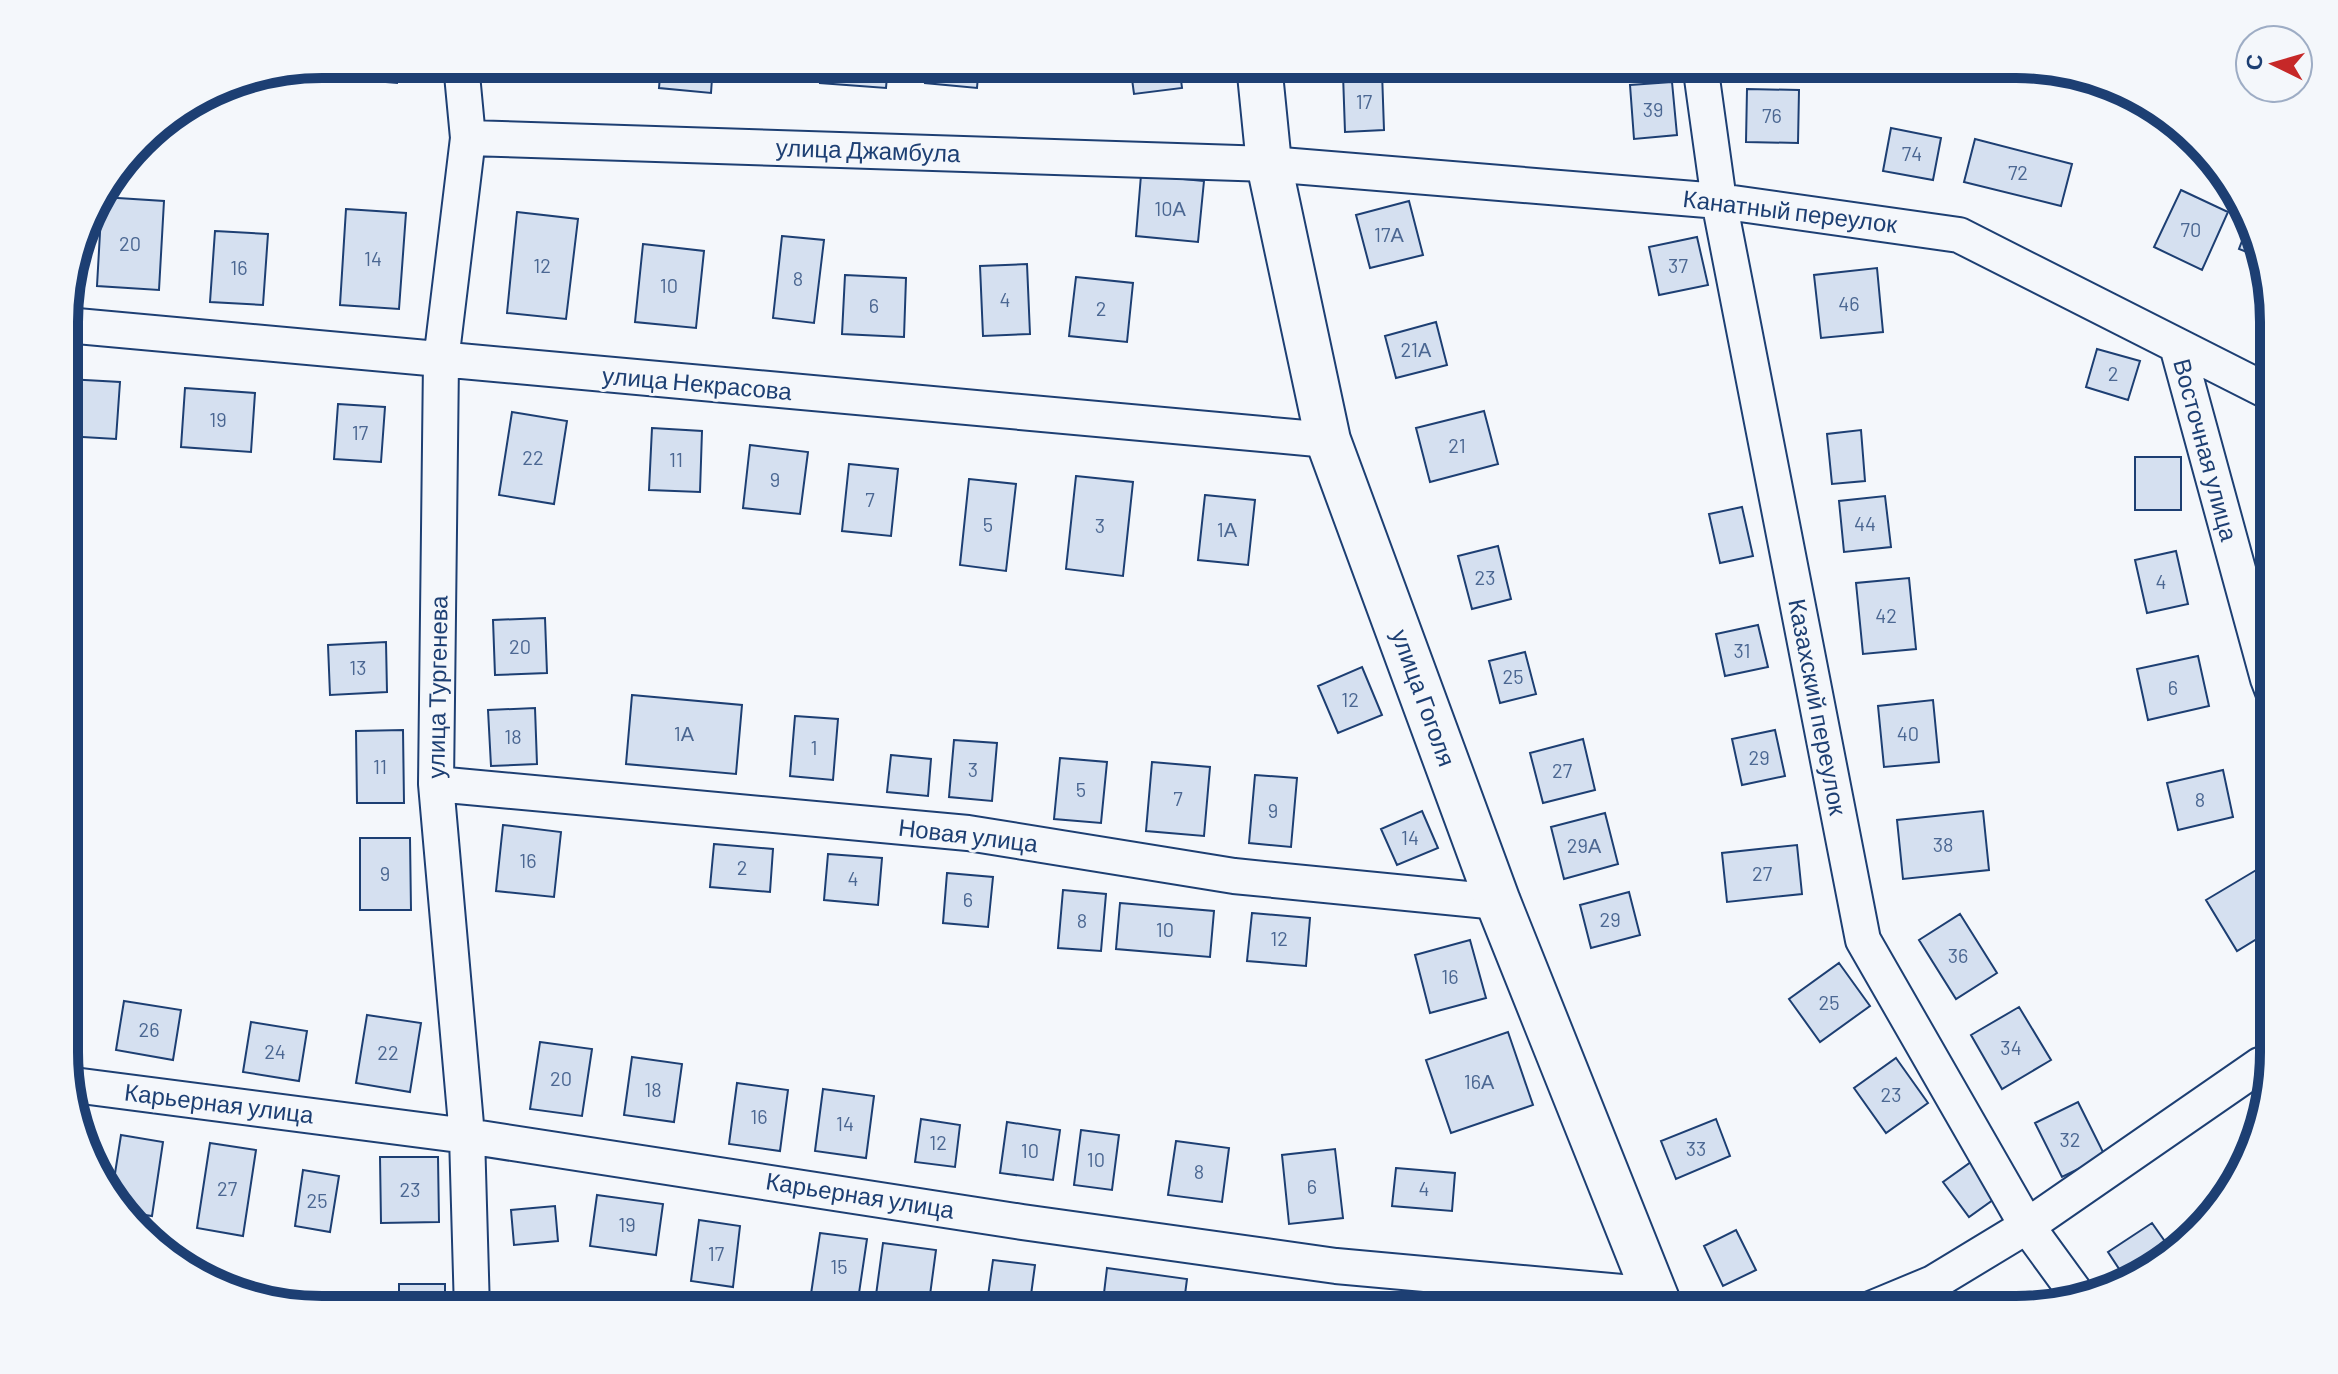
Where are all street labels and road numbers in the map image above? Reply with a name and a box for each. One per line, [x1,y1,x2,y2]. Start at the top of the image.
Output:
street label: улица Джамбула [775,132,962,167]
street label: Канатный переулок [1681,183,1899,238]
street label: Восточная улица [2168,355,2245,545]
street label: улица Некрасова [601,360,794,405]
street label: улица Тургенева [420,594,453,779]
street label: Казахский переулок [1783,596,1854,818]
street label: улица Гоголя [1386,625,1463,770]
street label: Новая улица [897,812,1040,858]
street label: Карьерная улица [123,1077,316,1129]
street label: Карьерная улица [764,1165,957,1224]

